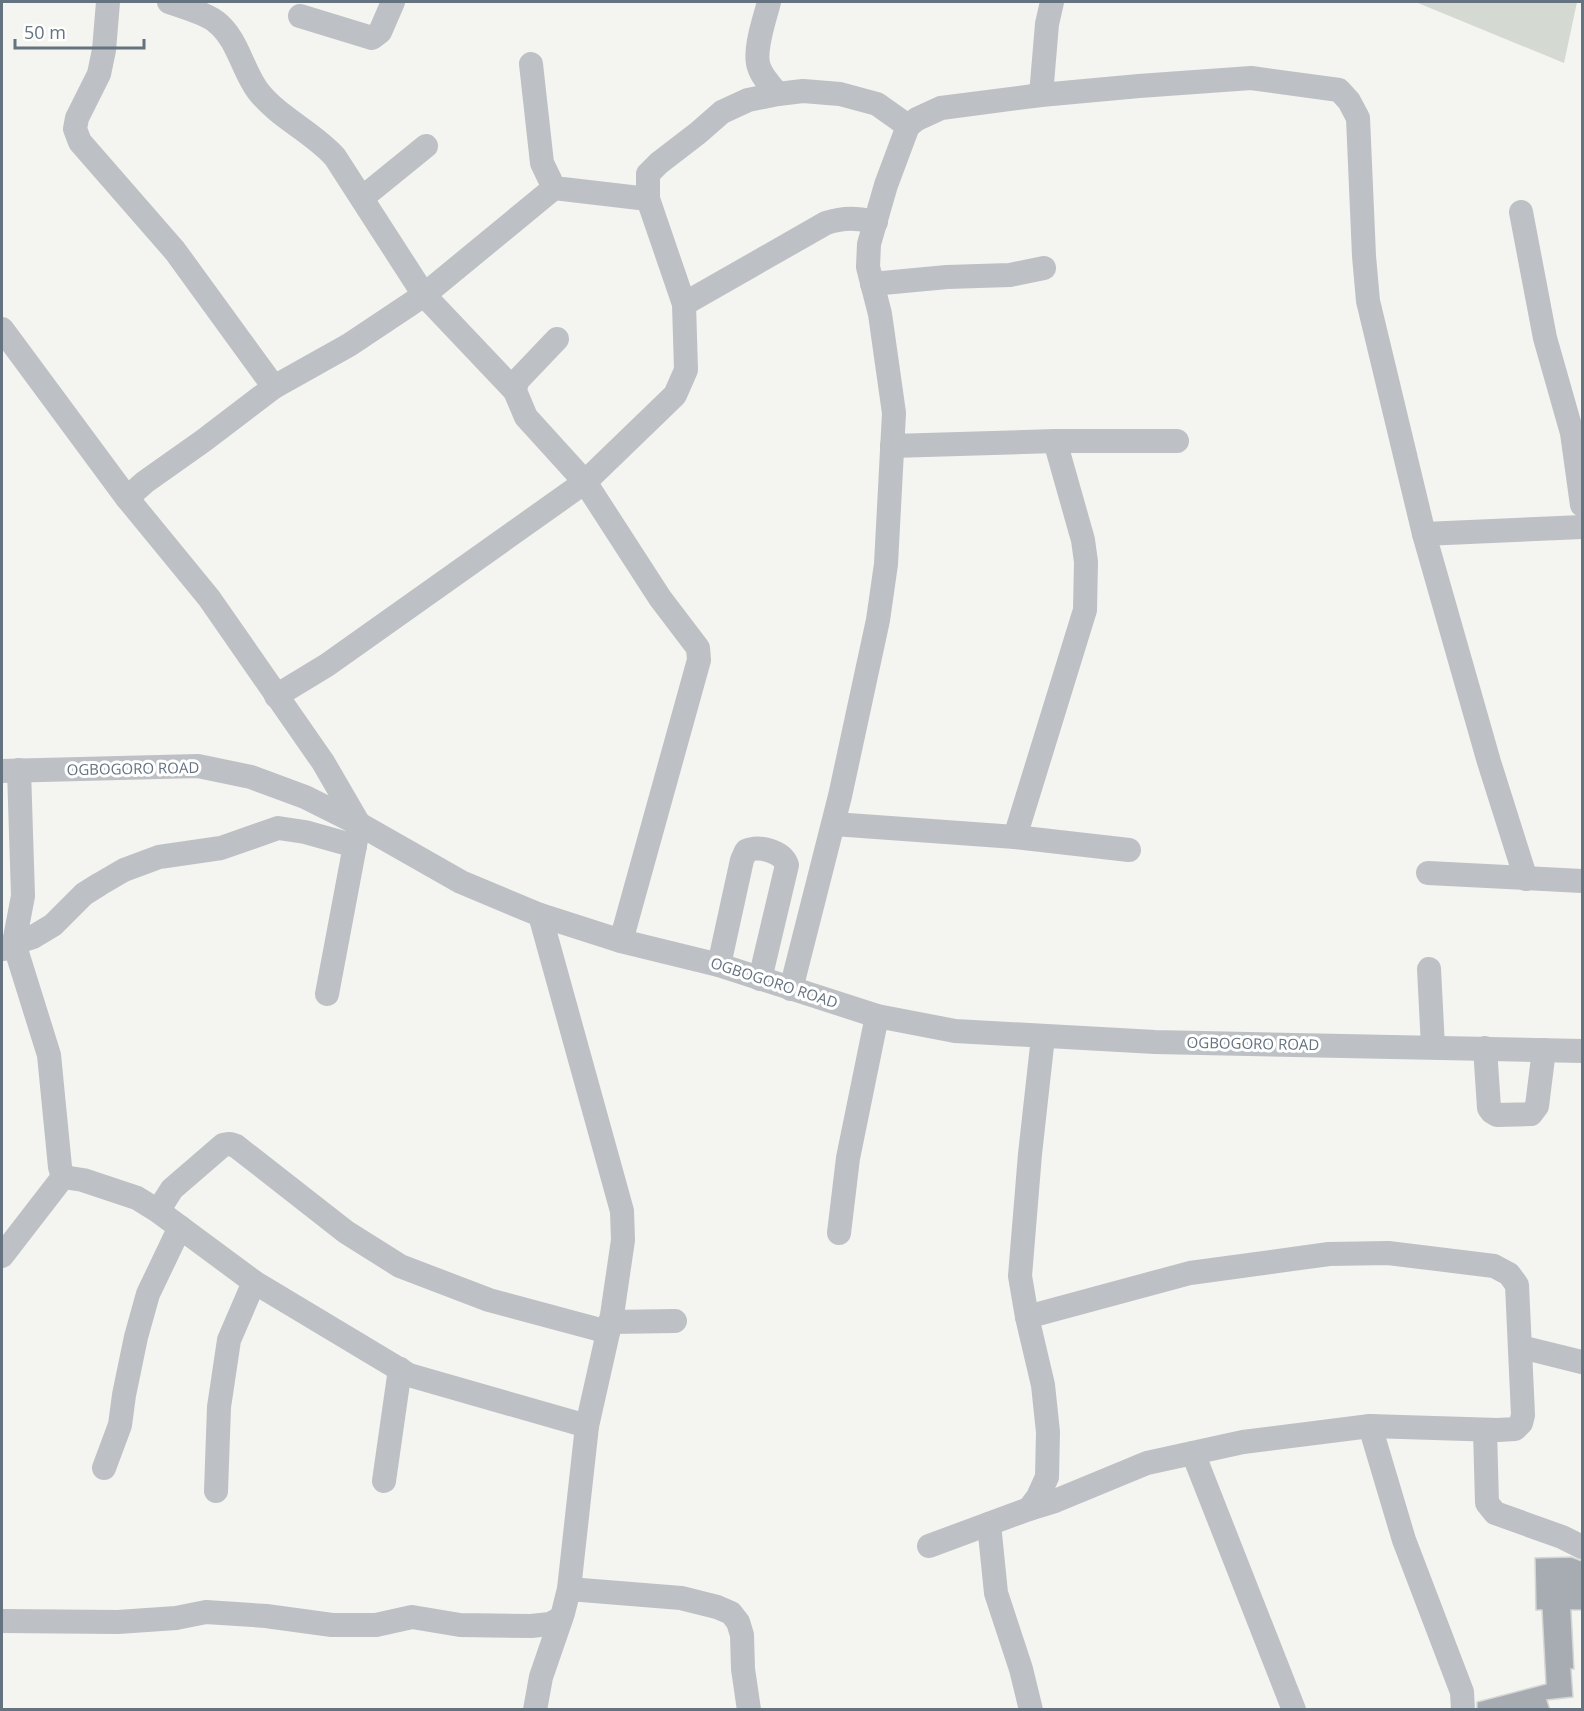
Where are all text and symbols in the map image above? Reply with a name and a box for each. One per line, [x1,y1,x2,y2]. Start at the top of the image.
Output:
scale bar [15,12,144,50]
text: 50 m [24,20,66,44]
street label: OGBOGORO ROAD [67,757,199,779]
street label: OGBOGORO ROAD [708,952,840,1012]
street label: OGBOGORO ROAD [1187,1032,1319,1054]

